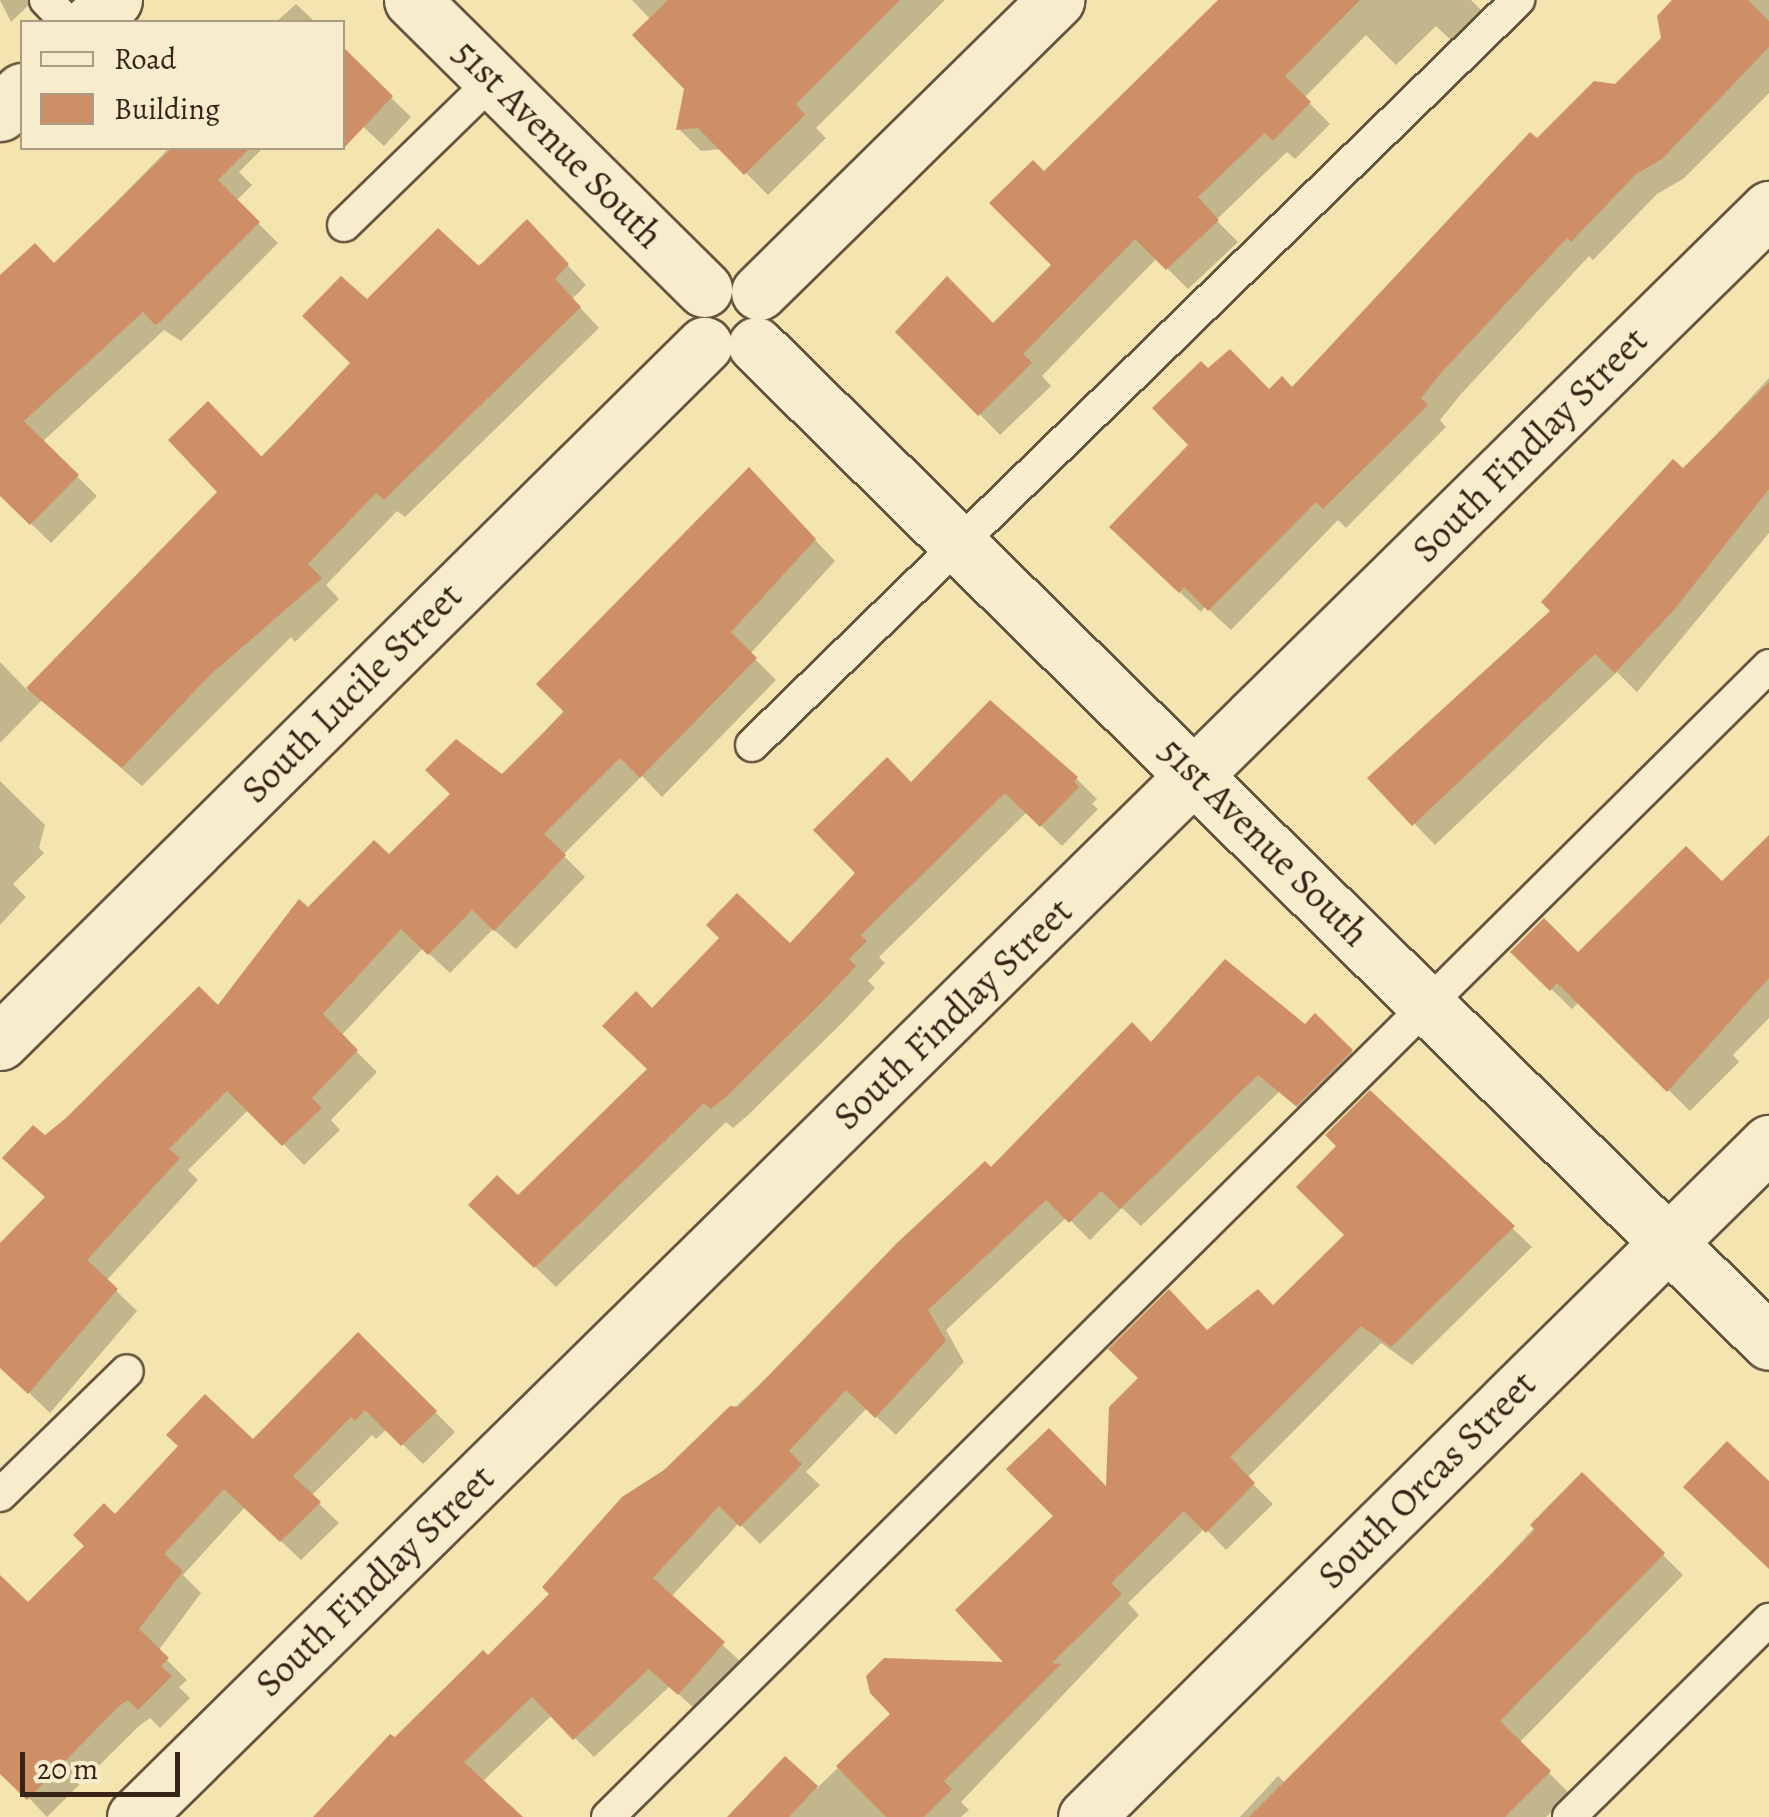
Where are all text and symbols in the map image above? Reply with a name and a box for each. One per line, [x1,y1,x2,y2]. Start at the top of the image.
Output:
legend [20,20,345,150]
street label: 51st Avenue South [444,30,672,258]
text: Road [114,39,176,79]
text: Building [114,89,220,129]
street label: South Findlay Street [1403,318,1657,572]
street label: South Lucile Street [232,573,472,813]
street label: 51st Avenue South [1150,728,1378,956]
street label: South Findlay Street [824,889,1082,1139]
street label: South Orcas Street [1309,1362,1545,1598]
street label: South Findlay Street [246,1456,504,1706]
scale bar [25,1732,185,1794]
text: 20 m [37,1749,98,1789]

